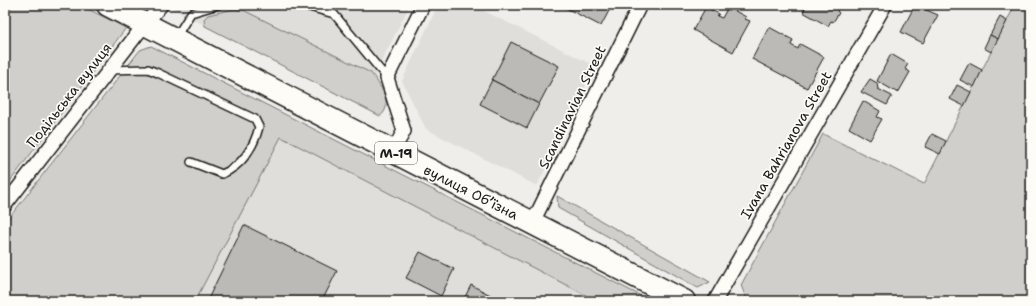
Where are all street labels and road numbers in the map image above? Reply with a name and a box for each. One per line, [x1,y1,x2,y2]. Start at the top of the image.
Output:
street label: Подільська вулиця [23,39,115,151]
street label: Scandinavian Street [534,42,610,172]
street label: Ivana Bahrianova Street [736,68,836,222]
road number: М-19 [375,142,417,164]
street label: вулиця Об’їзна [421,160,522,224]

